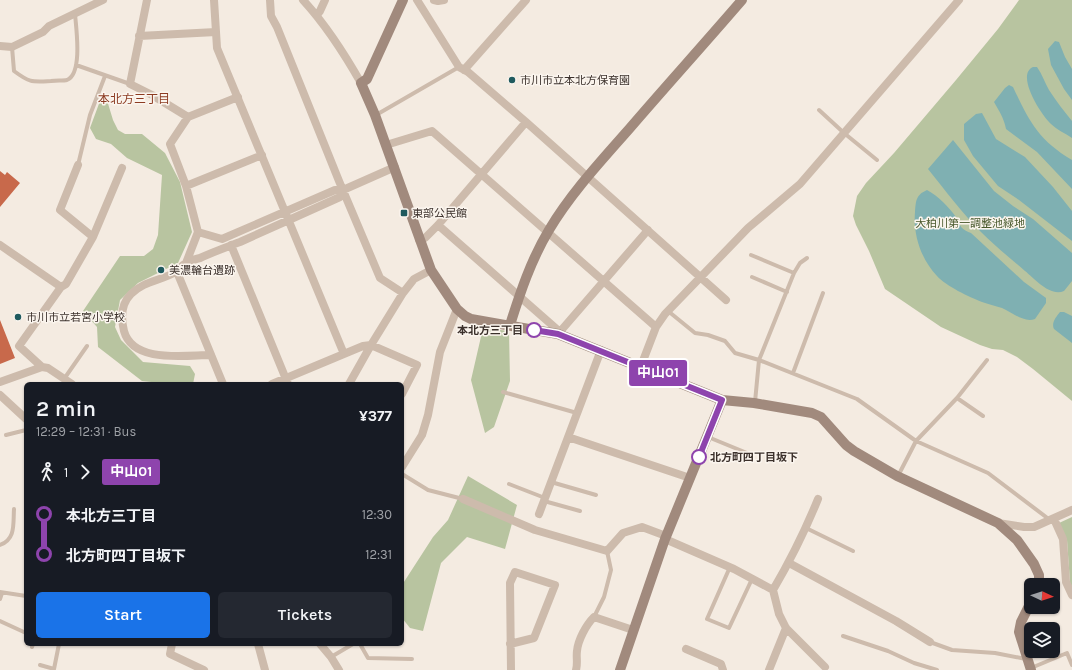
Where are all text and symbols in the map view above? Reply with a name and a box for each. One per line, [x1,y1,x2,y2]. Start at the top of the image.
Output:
place label: 市川市立本北方保育園 [520,74,630,87]
marker: 市川市立本北方保育園 [507,75,517,85]
district label: 本北方三丁目 [98,92,170,106]
place label: 東部公民館 [412,207,467,220]
marker: 東部公民館 [399,208,409,218]
park label: 大柏川第一調整池緑地 [915,217,1025,230]
place label: 美濃輪台遺跡 [169,264,235,277]
marker: 美濃輪台遺跡 [156,265,166,275]
place label: 市川市立若宮小学校 [26,311,125,324]
marker: 市川市立若宮小学校 [13,312,23,322]
marker: 本北方三丁目 [526,322,542,338]
place label: 本北方三丁目 [457,324,523,337]
line badge: 中山01 [630,360,686,386]
text: 中山01 [637,364,679,381]
text: 2 min [36,396,96,422]
text: ¥377 [359,407,392,425]
text: 12:29 – 12:31 · Bus [36,424,136,439]
marker: 北方町四丁目坂下 [691,449,707,465]
place label: 北方町四丁目坂下 [710,451,798,464]
icon: walk [36,461,58,483]
icon: forward [74,461,96,483]
text: 中山01 [110,463,152,480]
text: 1 [64,465,68,480]
text: 本北方三丁目 [66,507,156,525]
text: 12:30 [362,507,392,522]
text: 北方町四丁目坂下 [66,547,186,565]
text: 12:31 [365,547,392,562]
north arrow [1024,578,1060,614]
map controls [1024,578,1060,658]
button: Start [36,592,210,638]
button: Tickets [218,592,392,638]
button: layers [1024,622,1060,658]

